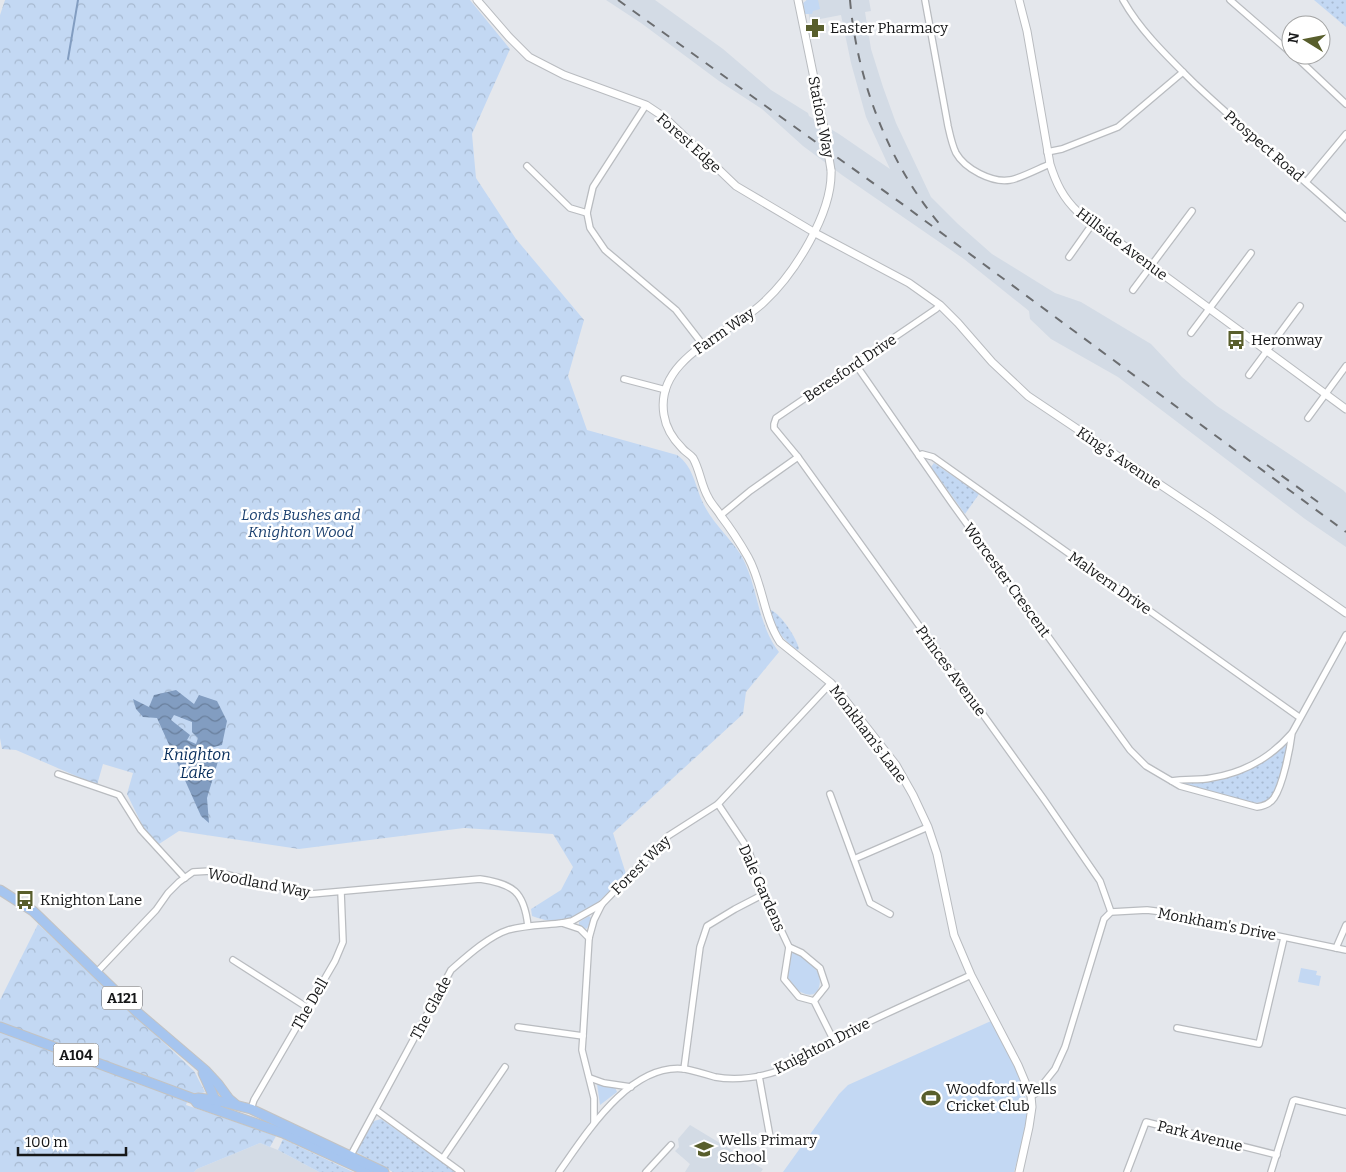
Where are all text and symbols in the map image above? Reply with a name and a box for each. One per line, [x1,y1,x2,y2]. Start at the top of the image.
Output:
north arrow [1281,15,1331,65]
pharmacy icon: Easter Pharmacy [804,17,826,39]
place label: Easter Pharmacy [830,19,948,37]
text: N [1284,31,1303,45]
street label: Station Way [804,74,838,160]
street label: Prospect Road [1221,107,1307,185]
street label: Forest Edge [653,109,725,177]
street label: Hillside Avenue [1073,204,1171,284]
street label: Farm Way [690,304,758,358]
bus stop icon: Heronway [1225,329,1247,351]
street label: Beresford Drive [800,330,900,406]
place label: Heronway [1251,331,1322,349]
street label: King's Avenue [1073,423,1165,493]
park label: Lords Bushes and Knighton Wood [241,506,361,541]
street label: Worcester Crescent [960,520,1055,641]
street label: Malvern Drive [1065,548,1155,618]
street label: Princes Avenue [912,622,990,720]
street label: Monkham's Lane [825,682,911,786]
water label: Knighton Lake [163,745,231,782]
street label: Forest Way [608,832,674,898]
street label: Dale Gardens [735,842,789,934]
street label: Woodland Way [206,864,312,902]
bus stop icon: Knighton Lane [14,889,36,911]
place label: Knighton Lane [40,891,142,909]
street label: Monkham's Drive [1156,904,1278,944]
street label: The Glade [407,973,455,1043]
street label: The Dell [288,975,332,1033]
road number: A121 [102,986,142,1010]
street label: Knighton Drive [771,1014,873,1078]
road number: A104 [54,1044,98,1066]
place label: Woodford Wells Cricket Club [946,1080,1057,1115]
sports icon: Woodford Wells Cricket Club [920,1087,942,1109]
street label: Park Avenue [1155,1117,1245,1155]
scale bar [18,1124,125,1156]
place label: Wells Primary School [719,1131,817,1166]
text: 100 m [25,1133,68,1151]
school or university icon: Wells Primary School [693,1138,715,1160]

